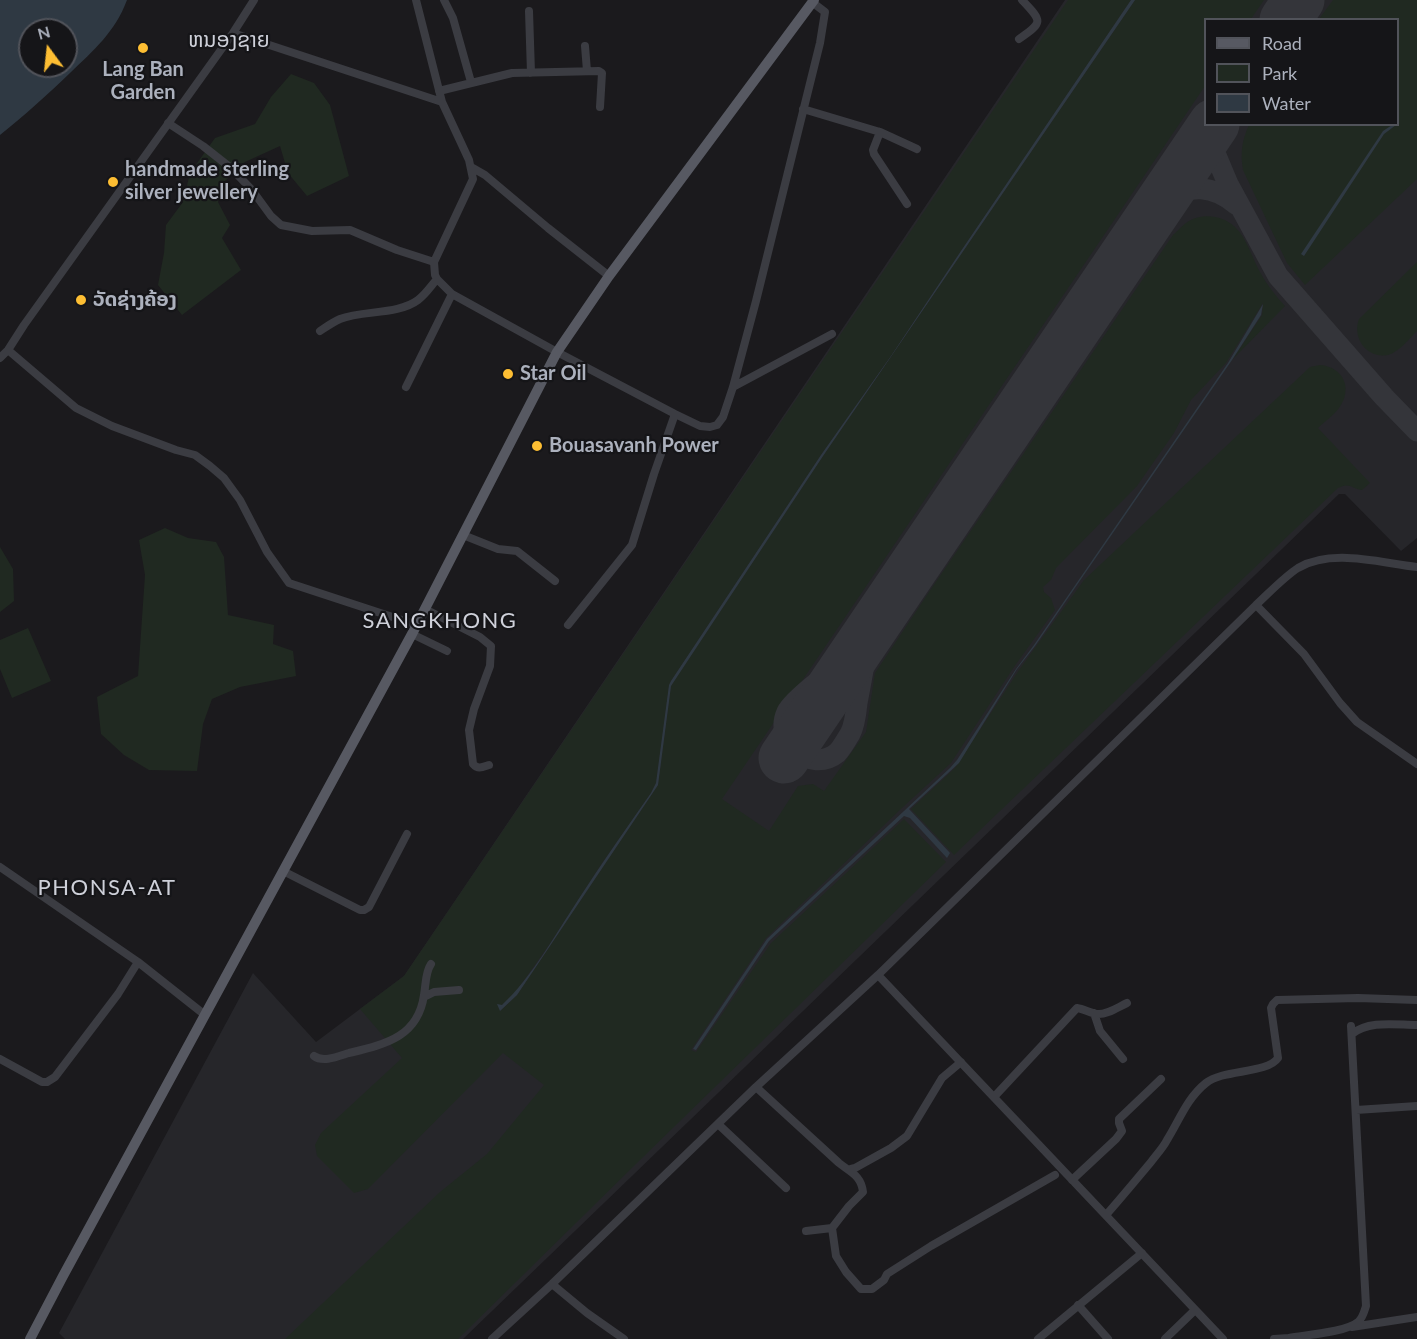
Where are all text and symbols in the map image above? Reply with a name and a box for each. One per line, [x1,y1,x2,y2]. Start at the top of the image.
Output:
north arrow [18,18,78,78]
legend [1204,18,1399,126]
text: N [35,21,52,43]
district label: ຫນອງຊາຍ [188,27,270,53]
text: Road [1262,32,1302,54]
marker: Lang Ban Garden [136,41,150,55]
place label: Lang Ban Garden [102,58,184,105]
text: Park [1262,62,1297,84]
text: Water [1262,92,1311,114]
place label: handmade sterling silver jewellery [125,158,289,205]
marker: handmade sterling silver jewellery [106,175,120,189]
place label: ວັດຊ່າງຄ້ອງ [93,288,177,312]
marker: ວັດຊ່າງຄ້ອງ [74,293,88,307]
place label: Star Oil [520,362,586,386]
marker: Star Oil [501,367,515,381]
place label: Bouasavanh Power [549,434,719,458]
marker: Bouasavanh Power [530,439,544,453]
district label: SANGKHONG [363,608,517,634]
district label: PHONSA-AT [38,875,176,901]

